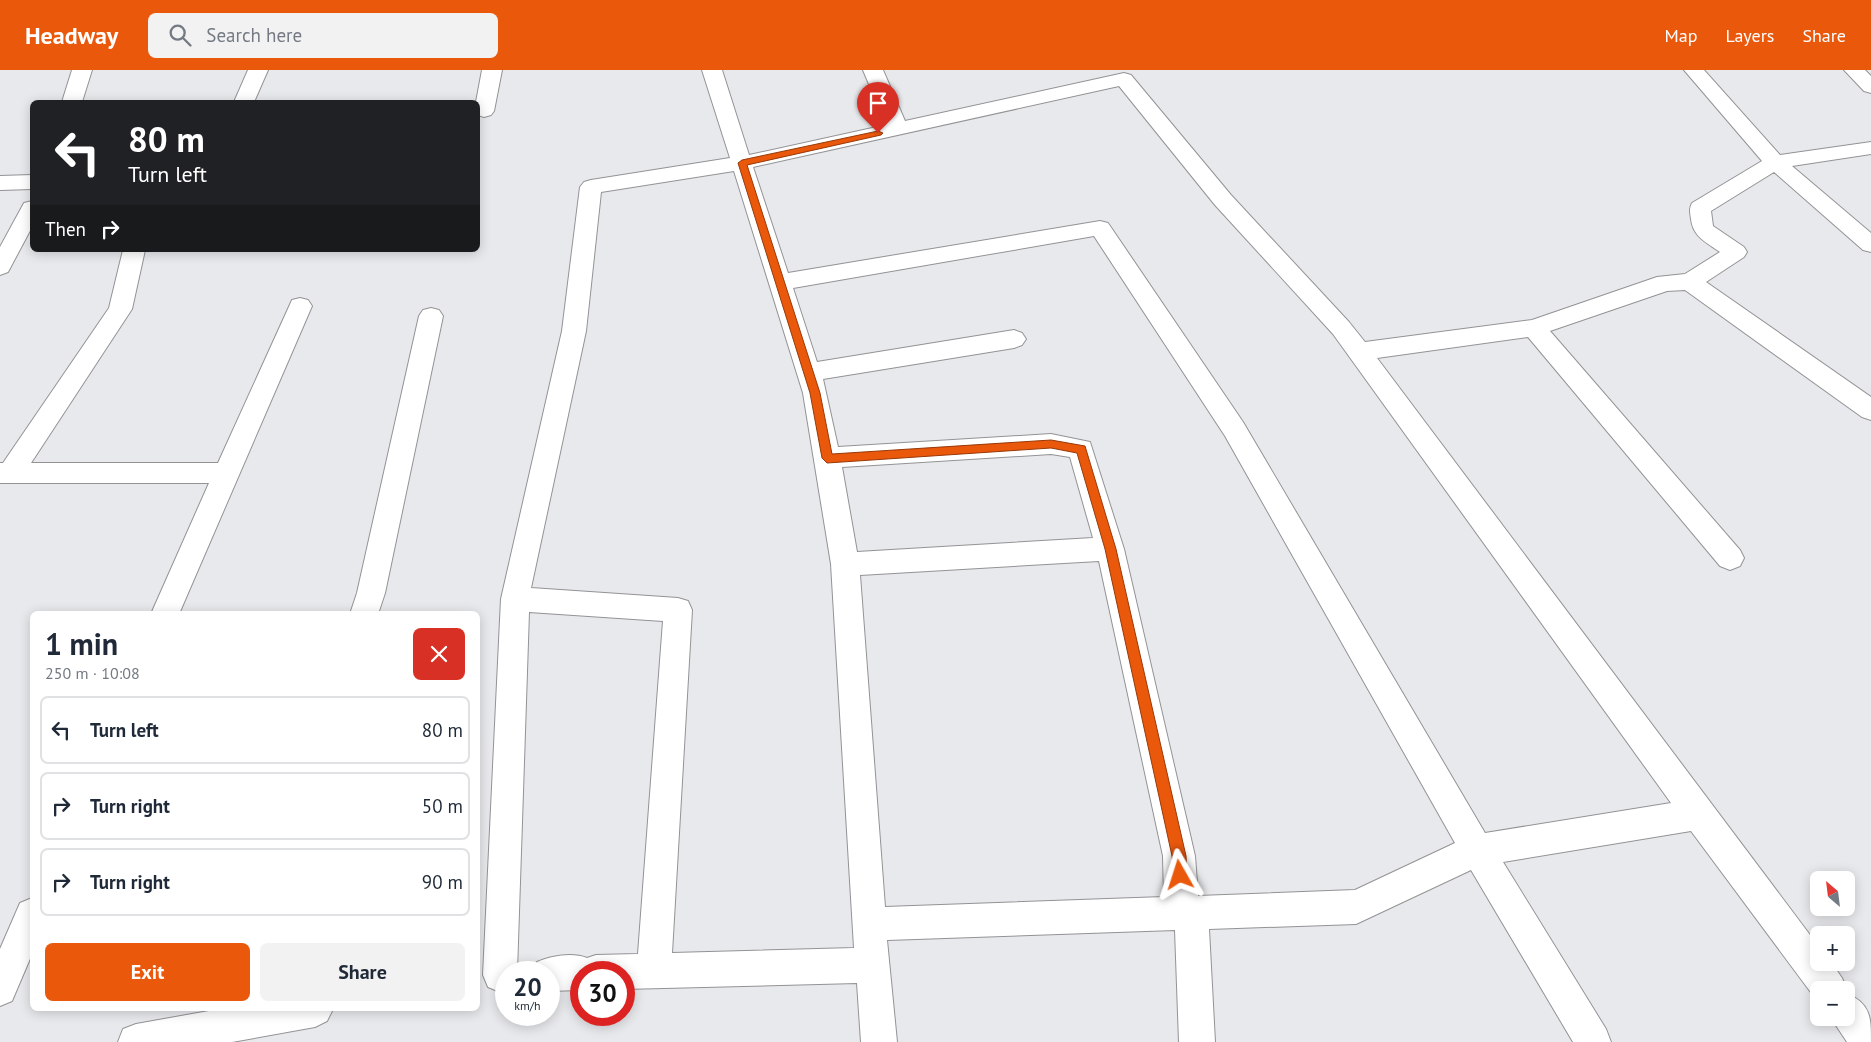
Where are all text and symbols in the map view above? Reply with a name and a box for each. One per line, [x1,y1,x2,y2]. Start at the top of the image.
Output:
search box [148,13,498,58]
text: Headway [25,20,118,51]
icon: search [166,21,194,49]
text: Search here [206,23,302,47]
text: Map [1665,24,1697,47]
text: Layers [1725,24,1774,47]
text: Share [1802,24,1846,47]
pin [857,82,899,133]
icon: arrive [864,89,892,117]
text: 80 m [128,116,205,162]
icon: left [45,120,110,185]
text: Turn left [128,160,207,188]
icon: right [96,215,124,243]
text: Then [45,217,86,241]
text: 1 min [45,624,118,663]
button: close [413,628,465,680]
text: 250 m · 10:08 [45,663,140,683]
icon: left [47,716,75,744]
text: Turn left [90,718,159,742]
text: 80 m [422,718,463,742]
icon: right [47,792,75,820]
text: Turn right [90,794,170,818]
text: 50 m [422,794,463,818]
position arrow [1153,848,1205,900]
icon: right [47,868,75,896]
text: Turn right [90,870,170,894]
text: 90 m [422,870,463,894]
north arrow [1810,871,1855,916]
map controls [1810,871,1855,1026]
button: + [1810,926,1855,971]
button: Exit [45,943,250,1001]
button: Share [260,943,465,1001]
speed limit sign: 30 [570,961,635,1026]
text: 20 [513,971,542,1003]
button: − [1810,981,1855,1026]
text: km/h [514,998,541,1013]

